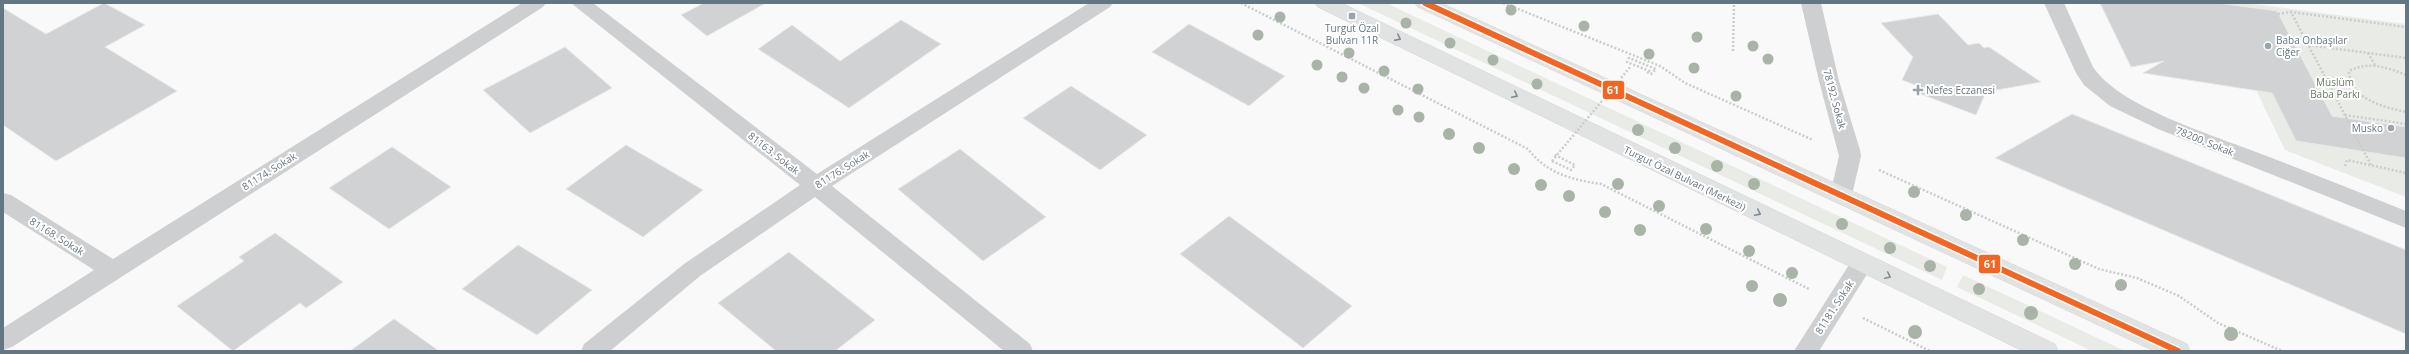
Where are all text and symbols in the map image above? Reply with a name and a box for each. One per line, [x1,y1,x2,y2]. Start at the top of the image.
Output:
marker: Turgut Özal Bulvarı 11R [1347,11,1357,21]
place label: Turgut Özal Bulvarı 11R [1325,21,1379,47]
one-way arrow [1394,33,1402,41]
place label: Baba Onbaşılar Ciğer [2276,33,2347,59]
marker: Baba Onbaşılar Ciğer [2263,41,2273,51]
street label: 78192. Sokak [1820,68,1850,131]
park label: Müslüm Baba Parkı [2310,75,2360,101]
line badge: 61 [1602,80,1625,100]
text: 61 [1607,82,1619,97]
place label: Nefes Eczanesi [1926,83,1995,97]
marker: Nefes Eczanesi [1913,85,1923,95]
one-way arrow [1511,90,1519,98]
place label: Musko [2352,121,2383,135]
street label: 78200. Sokak [2174,123,2237,159]
marker: Musko [2386,123,2396,133]
street label: 81163. Sokak [746,129,803,178]
street label: Turgut Özal Bulvarı (Merkezi) [1622,142,1748,214]
street label: 81176. Sokak [812,146,872,191]
street label: 81174. Sokak [239,148,299,193]
one-way arrow [1754,208,1762,216]
street label: 81168. Sokak [27,214,87,259]
line badge: 61 [1978,254,2001,274]
text: 61 [1984,256,1996,271]
one-way arrow [1884,271,1891,279]
street label: 81181. Sokak [1811,277,1857,337]

